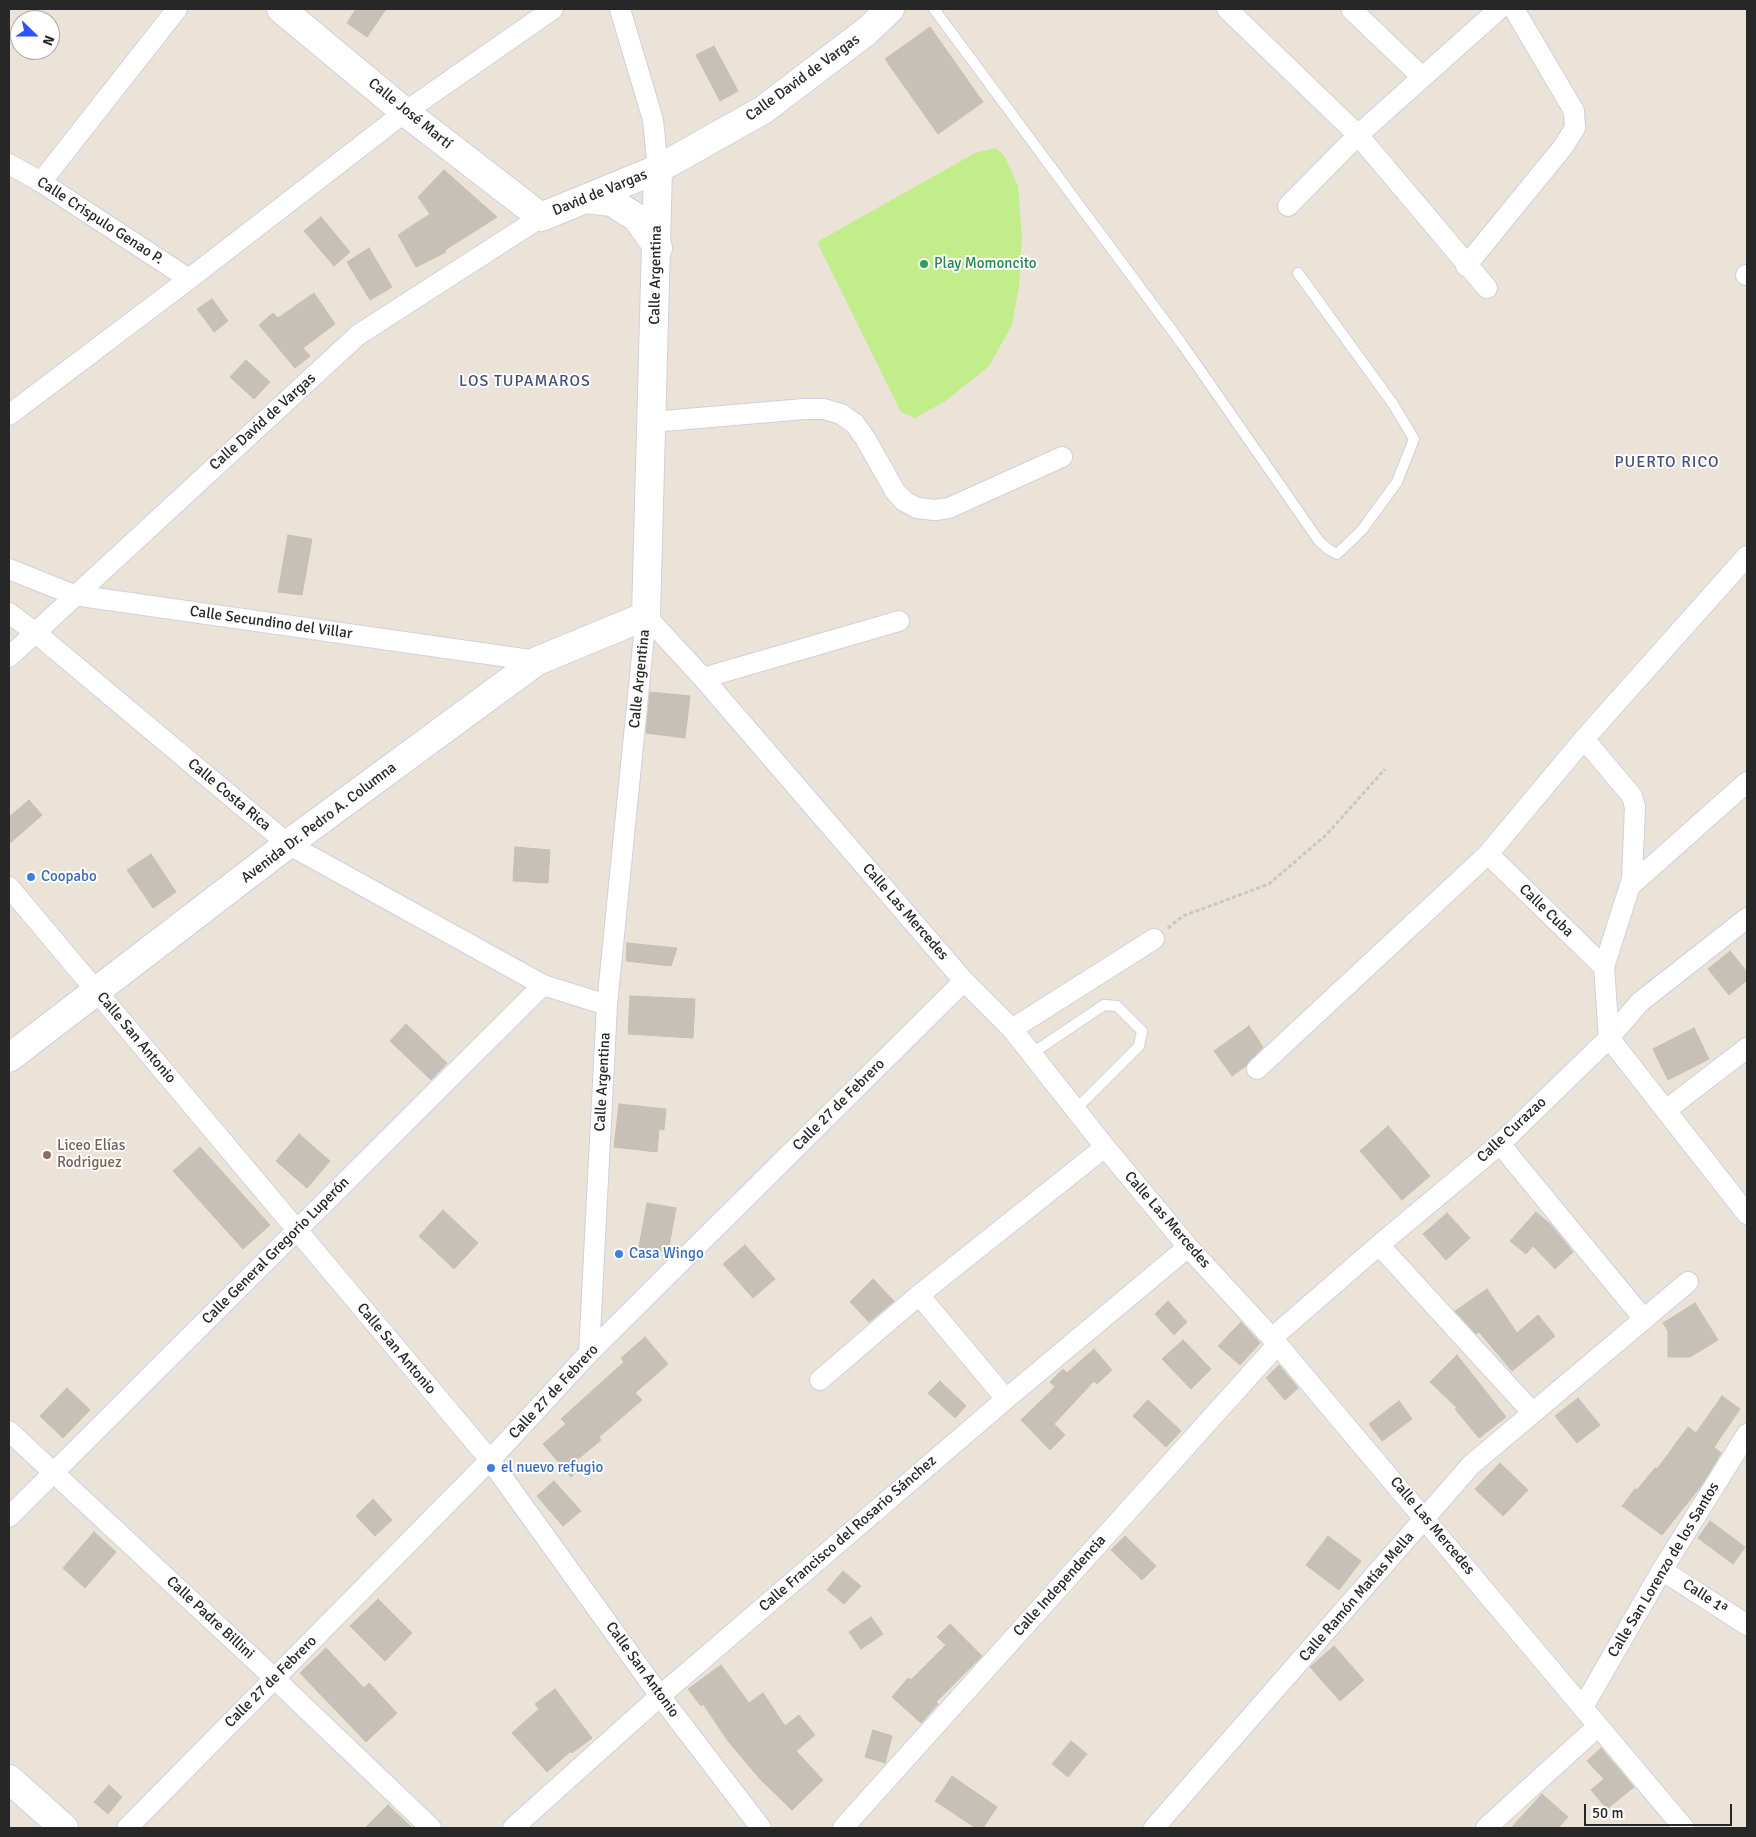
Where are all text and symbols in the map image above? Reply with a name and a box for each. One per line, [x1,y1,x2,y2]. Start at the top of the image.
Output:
north arrow [10,10,60,60]
street label: Calle David de Vargas [742,31,864,125]
text: N [39,33,58,48]
street label: Calle José Martí [364,75,456,153]
street label: David de Vargas [550,166,650,220]
street label: Calle Crispulo Genao P. [33,173,167,269]
street label: Calle Argentina [646,225,666,325]
place label: Play Momoncito [934,255,1037,273]
marker: Play Momoncito [918,258,930,270]
street label: Calle David de Vargas [206,370,320,474]
district label: LOS TUPAMAROS [457,372,593,392]
district label: PUERTO RICO [1613,453,1721,473]
street label: Calle Secundino del Villar [189,603,353,643]
street label: Calle Argentina [626,629,654,729]
street label: Calle Costa Rica [184,755,274,835]
street label: Avenida Dr. Pedro A. Columna [238,759,400,887]
street label: Calle Las Mercedes [858,860,952,964]
place label: Coopabo [41,868,97,886]
marker: Coopabo [25,871,37,883]
street label: Calle Cuba [1515,881,1577,941]
street label: Calle San Antonio [93,989,179,1087]
street label: Calle Argentina [591,1032,615,1132]
street label: Calle 27 de Febrero [789,1055,889,1155]
street label: Calle Curazao [1474,1093,1550,1167]
place label: Liceo Elías Rodriguez [57,1137,125,1172]
marker: Liceo Elías Rodriguez [41,1149,53,1161]
street label: Calle Las Mercedes [1120,1168,1214,1272]
street label: Calle General Gregorio Luperón [199,1174,353,1328]
place label: Casa Wingo [629,1245,704,1263]
marker: Casa Wingo [613,1248,625,1260]
street label: Calle San Antonio [353,1300,439,1398]
street label: Calle 27 de Febrero [506,1341,602,1443]
street label: Calle Francisco del Rosario Sánchez [756,1452,940,1616]
place label: el nuevo refugio [501,1459,603,1477]
marker: el nuevo refugio [485,1462,497,1474]
street label: Calle Las Mercedes [1386,1473,1478,1579]
street label: Calle San Lorenzo de los Santos [1604,1479,1724,1661]
street label: Calle Ramón Matías Mella [1296,1528,1418,1666]
street label: Calle Independencia [1010,1532,1110,1640]
street label: Calle Padre Billini [162,1573,258,1663]
street label: Calle 1ª [1679,1576,1731,1618]
street label: Calle San Antonio [601,1619,683,1721]
street label: Calle 27 de Febrero [221,1632,321,1732]
scale bar [1586,1794,1734,1826]
text: 50 m [1592,1804,1623,1822]

